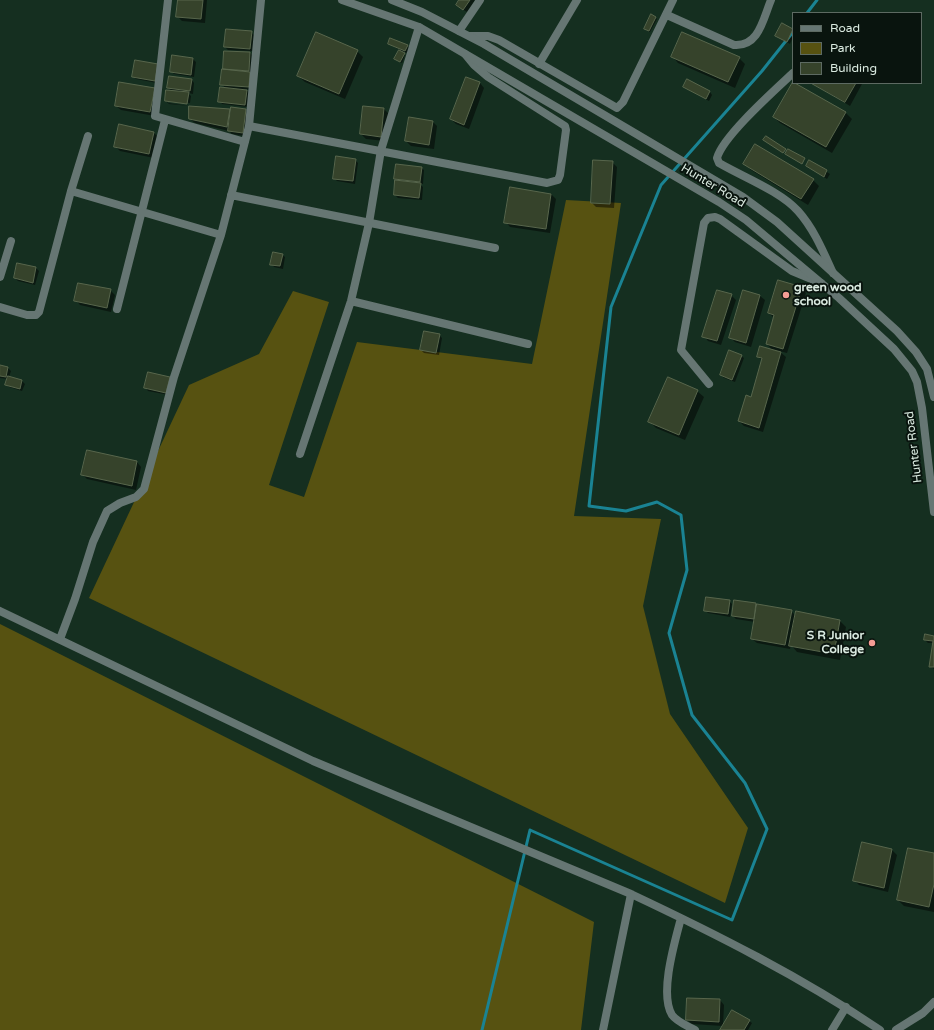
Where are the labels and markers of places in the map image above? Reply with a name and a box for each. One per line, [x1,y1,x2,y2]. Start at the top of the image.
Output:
place label: green wood school [794,281,862,309]
marker: green wood school [781,290,791,300]
place label: S R Junior College [807,629,864,657]
marker: S R Junior College [867,638,877,648]

